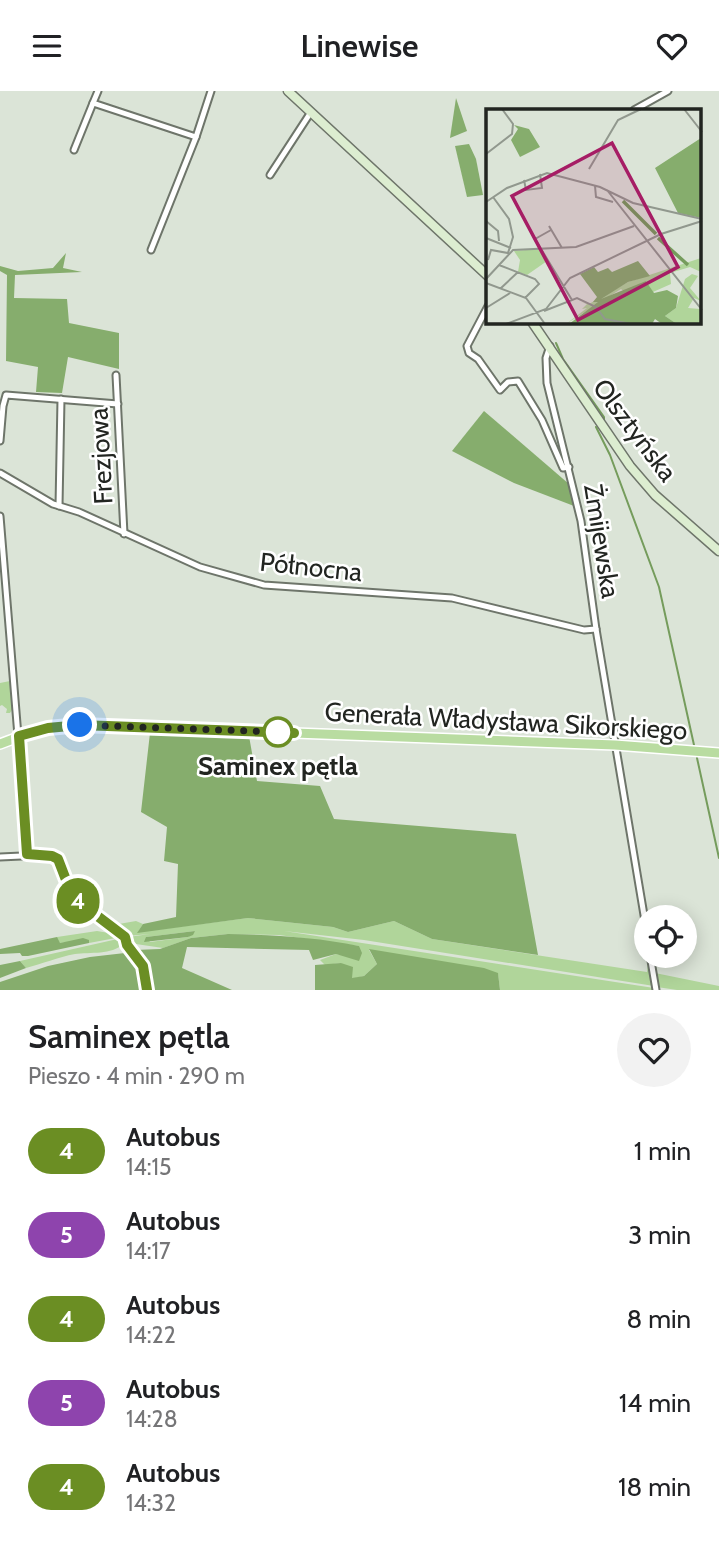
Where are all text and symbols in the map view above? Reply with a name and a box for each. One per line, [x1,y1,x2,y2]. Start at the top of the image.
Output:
text: Linewise [300,26,419,65]
icon: menu [28,27,66,65]
icon: heart [653,27,691,65]
inset map [486,109,702,324]
street label: Olsztyńska [586,372,684,488]
street label: Frezjowa [82,406,120,505]
street label: Żmijewska [577,482,627,601]
street label: Północna [258,546,364,588]
street label: Generała Władysława Sikorskiego [324,696,688,746]
your location [62,707,97,742]
marker: Saminex pętla [263,717,293,747]
place label: Saminex pętla [198,750,358,782]
line badge: 4 [55,878,101,924]
text: 4 [71,886,85,915]
map controls [634,905,697,968]
button: locate [634,905,697,968]
button: heart [617,1013,691,1087]
text: Saminex pętla [28,1016,230,1056]
text: Pieszo · 4 min · 290 m [28,1062,245,1090]
text: Autobus [126,1121,220,1153]
text: 1 min [634,1135,691,1167]
text: 4 [59,1136,74,1165]
text: 14:15 [126,1153,172,1181]
text: Autobus [126,1205,220,1237]
text: 3 min [628,1219,691,1251]
text: 5 [60,1220,73,1249]
text: 14:17 [126,1237,171,1265]
text: Autobus [126,1289,220,1321]
text: 8 min [627,1303,691,1335]
text: 4 [59,1304,74,1333]
text: 14:22 [126,1321,176,1349]
text: Autobus [126,1373,220,1405]
text: 14 min [619,1387,691,1419]
text: 5 [60,1388,73,1417]
text: 14:28 [126,1405,178,1433]
text: Autobus [126,1457,220,1489]
text: 18 min [618,1471,691,1503]
text: 4 [59,1472,74,1501]
text: 14:32 [126,1489,176,1517]

